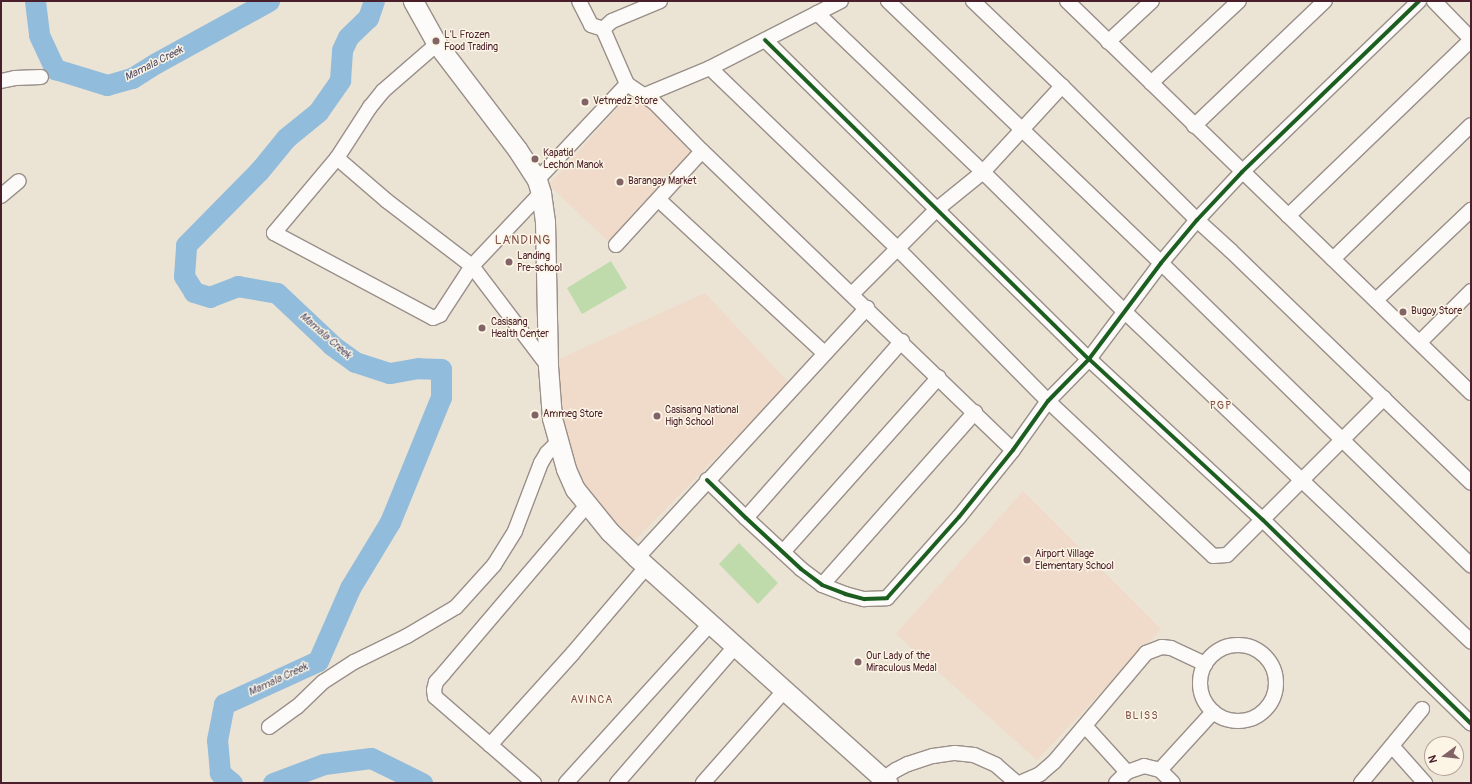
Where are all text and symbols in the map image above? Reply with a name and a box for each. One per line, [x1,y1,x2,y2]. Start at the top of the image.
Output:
place label: L'L Frozen Food Trading [444,29,498,52]
marker: L'L Frozen Food Trading [431,36,441,46]
water label: Mamala Creek [123,44,185,84]
place label: Vetmedz Store [593,96,658,108]
marker: Vetmedz Store [580,97,590,107]
place label: Kapatid Lechon Manok [543,147,603,170]
marker: Kapatid Lechon Manok [530,154,540,164]
place label: Barangay Market [628,176,697,188]
marker: Barangay Market [615,177,625,187]
district label: LANDING [495,234,551,248]
place label: Landing Pre-school [517,250,562,274]
marker: Landing Pre-school [504,257,514,267]
place label: Bugoy Store [1411,306,1462,318]
marker: Bugoy Store [1398,307,1408,317]
water label: Mamala Creek [297,310,353,362]
place label: Casisang Health Center [491,316,549,340]
marker: Casisang Health Center [476,322,488,334]
district label: PGP [1210,399,1232,413]
place label: Casisang National High School [665,404,739,428]
place label: Ammeg Store [543,409,603,421]
marker: Ammeg Store [530,410,540,420]
marker: Casisang National High School [652,411,662,421]
place label: Airport Village Elementary School [1035,548,1114,572]
marker: Airport Village Elementary School [1022,555,1032,565]
place label: Our Lady of the Miraculous Medal [866,650,937,674]
marker: Our Lady of the Miraculous Medal [853,657,863,667]
water label: Mamala Creek [246,661,310,699]
district label: AVINCA [571,693,613,707]
district label: BLISS [1125,709,1159,723]
north arrow [1424,736,1464,776]
text: N [1426,754,1440,764]

